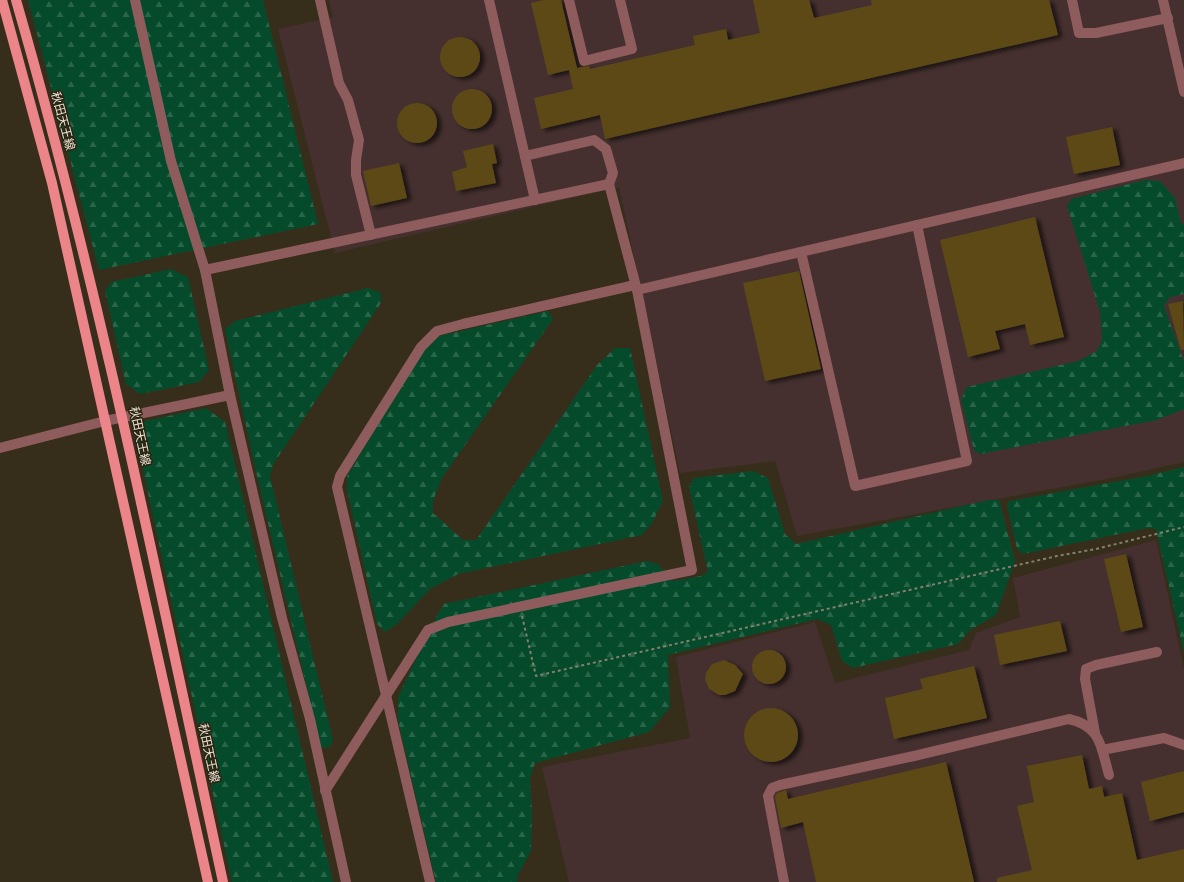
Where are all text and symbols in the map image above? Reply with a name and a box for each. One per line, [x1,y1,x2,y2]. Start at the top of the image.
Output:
street label: 秋田天王線 [48,90,78,152]
street label: 秋田天王線 [127,405,154,467]
street label: 秋田天王線 [196,722,223,784]

